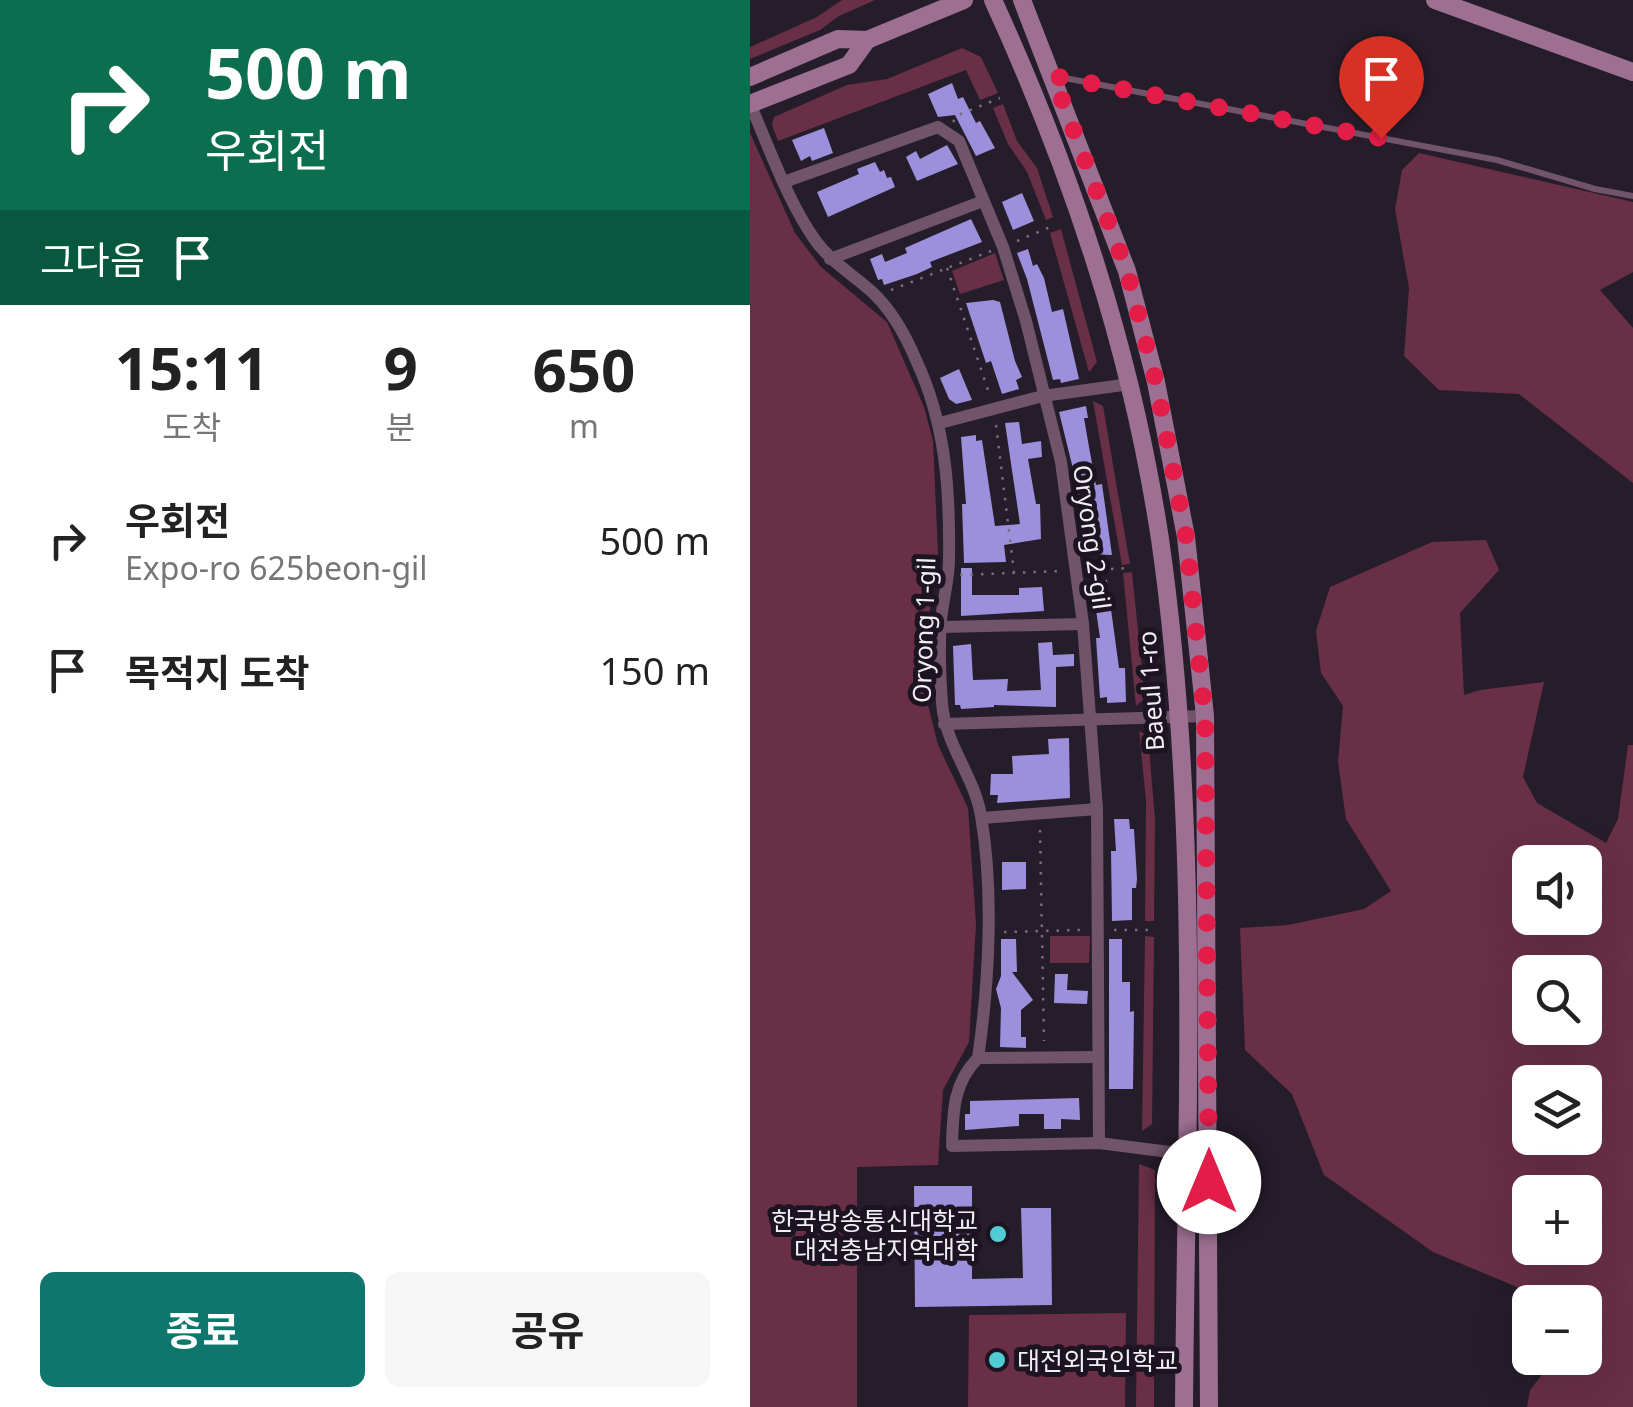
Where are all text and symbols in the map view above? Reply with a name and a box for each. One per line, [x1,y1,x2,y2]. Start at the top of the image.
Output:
text: 500 m [205,24,412,120]
pin [1339,36,1424,139]
icon: right [40,40,170,170]
icon: arrive [1354,51,1409,106]
text: 우회전 [205,119,329,180]
icon: arrive [165,230,220,285]
text: 그다음 [40,233,145,285]
text: 15:11 [115,326,269,408]
text: 9 [383,326,418,408]
text: 650 [532,328,635,410]
text: m [569,404,599,447]
text: 도착 [162,405,221,448]
text: 분 [386,405,415,448]
street label: Oryong 2-gil [1066,462,1120,612]
text: 우회전 [125,494,230,546]
icon: right [40,513,95,568]
text: 500 m [599,514,710,566]
text: Expo-ro 625beon-gil [125,546,428,589]
street label: Oryong 1-gil [903,557,943,703]
street label: Baeul 1-ro [1129,630,1171,752]
icon: arrive [40,643,95,698]
text: 150 m [599,644,710,696]
text: 목적지 도착 [125,646,310,698]
map controls [1512,845,1602,1375]
button: sound [1512,845,1602,935]
button: search [1512,955,1602,1045]
button: layers [1512,1065,1602,1155]
position arrow [1157,1130,1261,1234]
button: + [1512,1175,1602,1265]
place label: 한국방송통신대학교 대전충남지역대학 [771,1203,978,1266]
marker: 한국방송통신대학교 대전충남지역대학 [987,1223,1009,1245]
button: 종료 [40,1272,365,1387]
button: 공유 [385,1272,710,1387]
button: − [1512,1285,1602,1375]
place label: 대전외국인학교 [1017,1343,1178,1377]
marker: 대전외국인학교 [986,1349,1008,1371]

